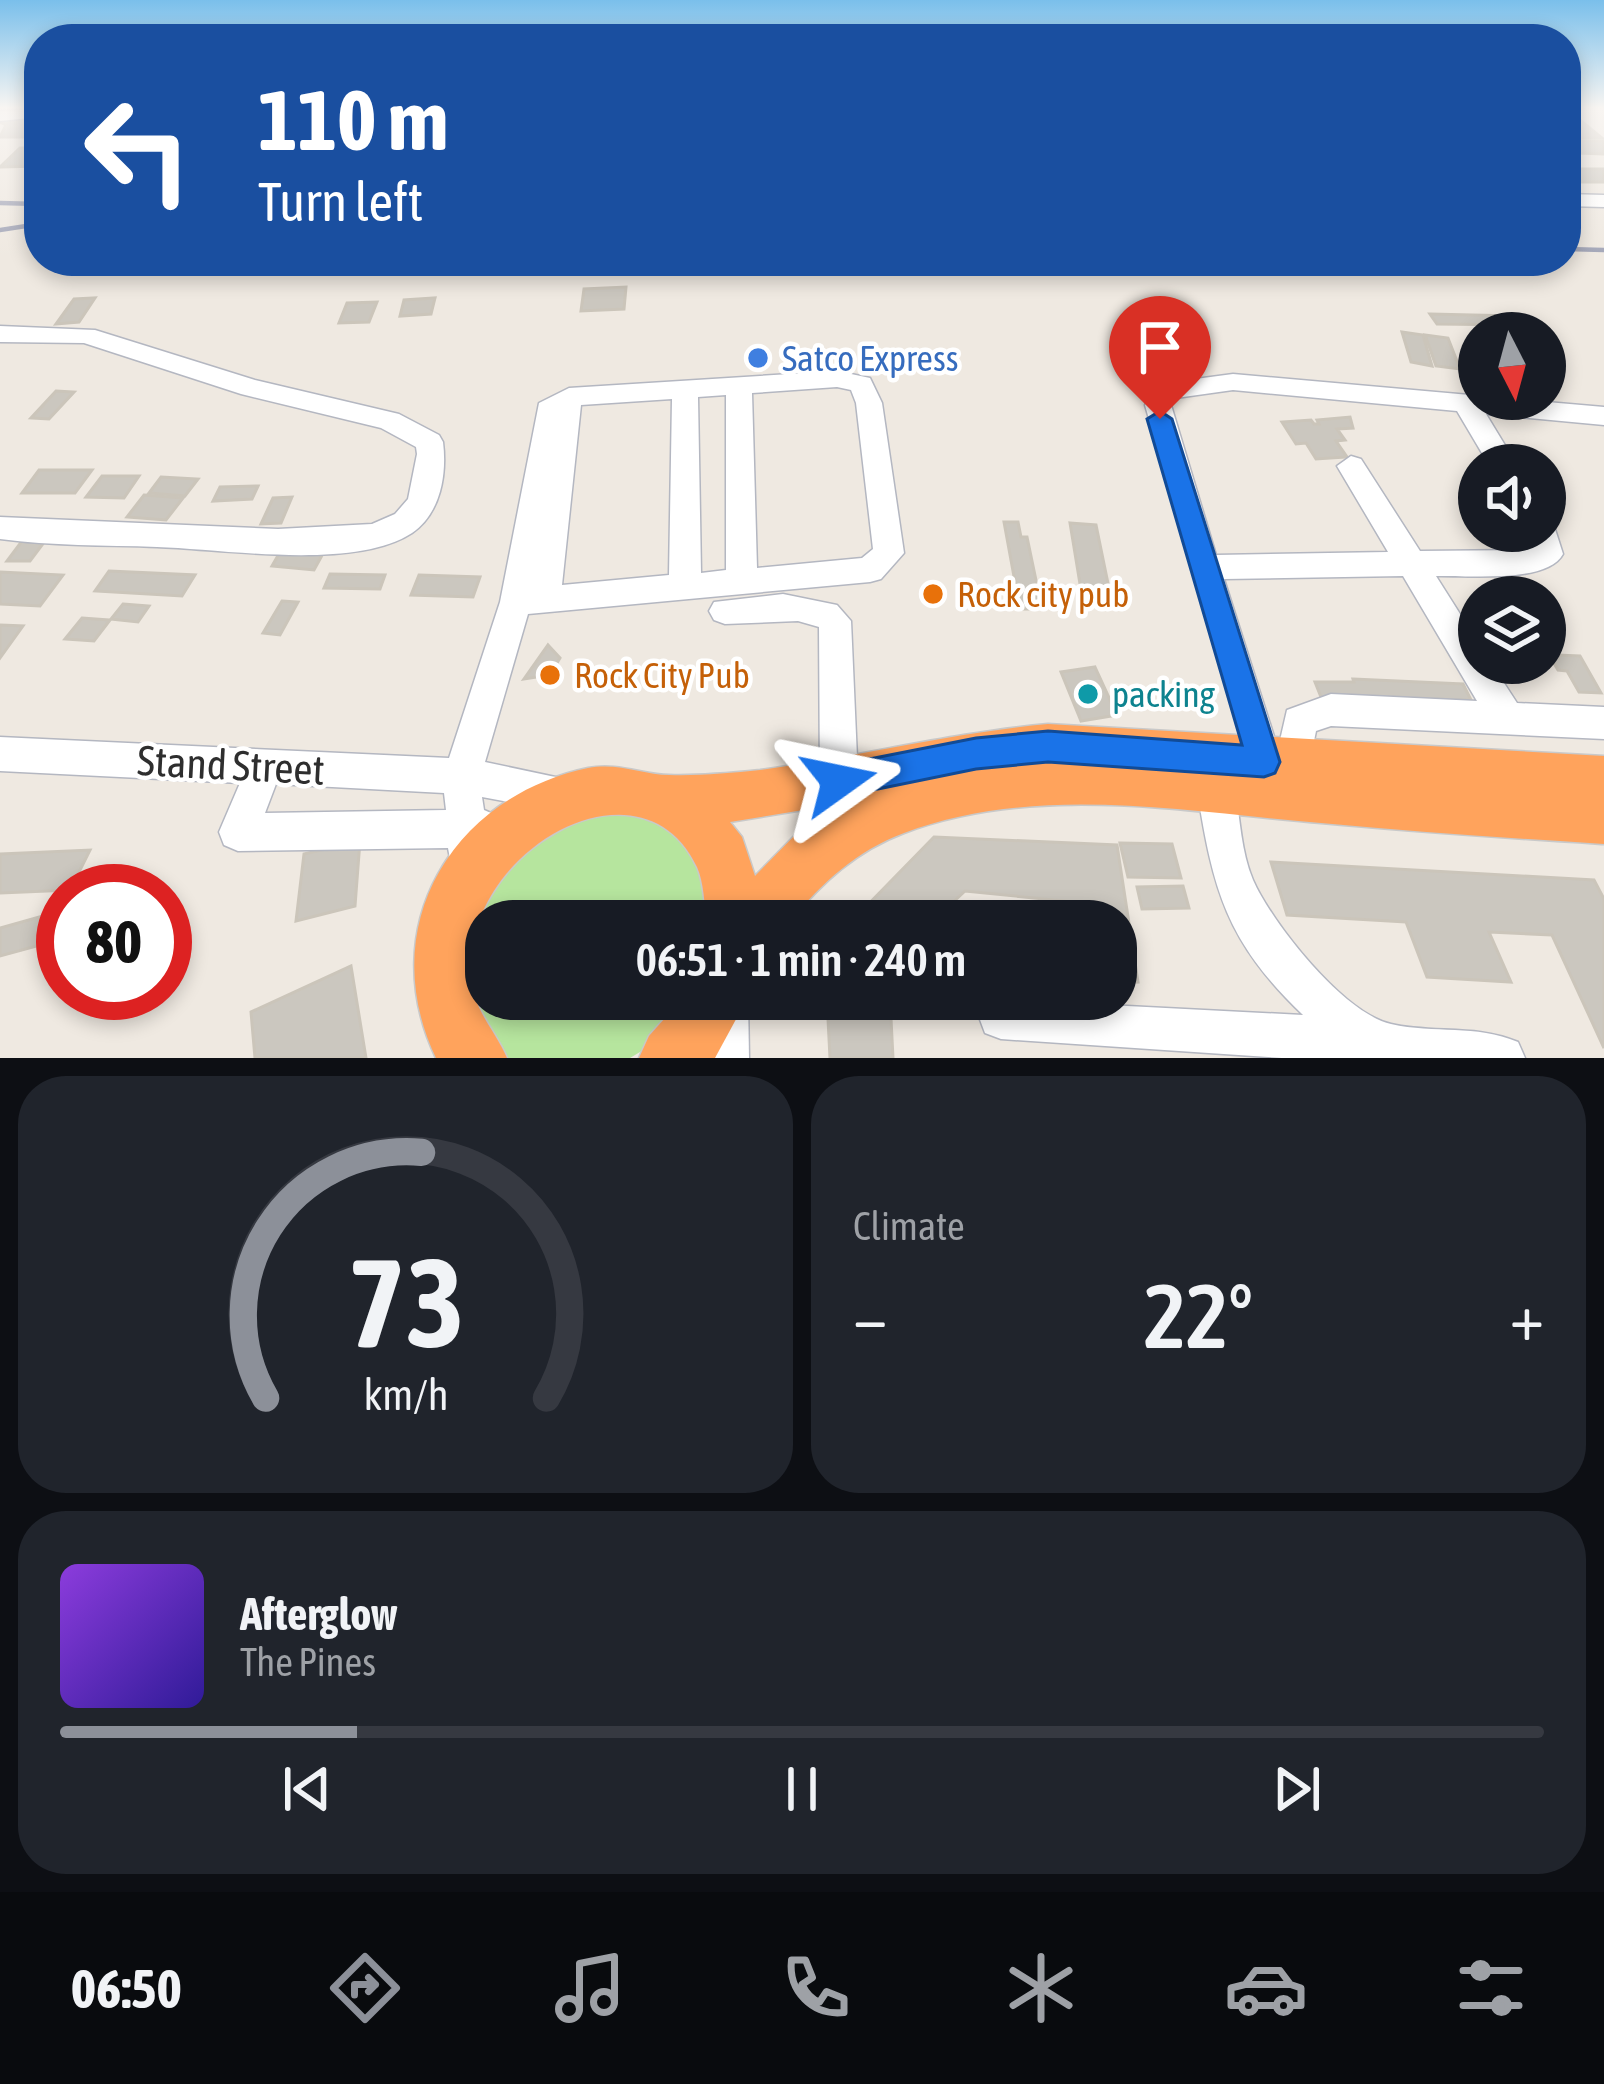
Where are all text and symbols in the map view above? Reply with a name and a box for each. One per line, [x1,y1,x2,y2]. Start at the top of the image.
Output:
icon: left [60,72,216,228]
text: 110 m [258,72,448,168]
text: Turn left [258,171,423,232]
pin [1109,296,1211,419]
north arrow [1458,312,1566,420]
map controls [1458,312,1566,684]
icon: arrive [1127,314,1193,380]
place label: Satco Express [782,337,958,379]
marker: Satco Express [745,345,771,371]
button: sound [1458,444,1566,552]
place label: Rock city pub [957,573,1129,615]
button: layers [1458,576,1566,684]
marker: Rock city pub [920,581,946,607]
place label: Rock City Pub [574,654,750,696]
marker: Rock City Pub [537,662,563,688]
place label: packing [1112,673,1216,715]
marker: packing [1075,681,1101,707]
position arrow [776,718,902,844]
street label: Stand Street [136,736,326,794]
speed limit sign: 80 [36,864,192,1020]
text: 06:51 · 1 min · 240 m [636,934,966,986]
text: Climate [853,1204,965,1248]
text: 73 [347,1230,464,1373]
text: 22° [1144,1264,1253,1367]
text: − [853,1278,887,1354]
text: + [1510,1278,1544,1354]
text: km/h [363,1369,448,1418]
text: Afterglow [240,1588,398,1640]
text: The Pines [240,1640,376,1684]
icon: previous [274,1756,340,1822]
icon: pause [769,1756,835,1822]
icon: next [1264,1756,1330,1822]
icon: directions [323,1946,407,2030]
icon: music [548,1946,632,2030]
icon: phone [774,1946,858,2030]
icon: climate [999,1946,1083,2030]
icon: car [1224,1946,1308,2030]
icon: filters [1449,1946,1533,2030]
text: 06:50 [71,1958,182,2019]

